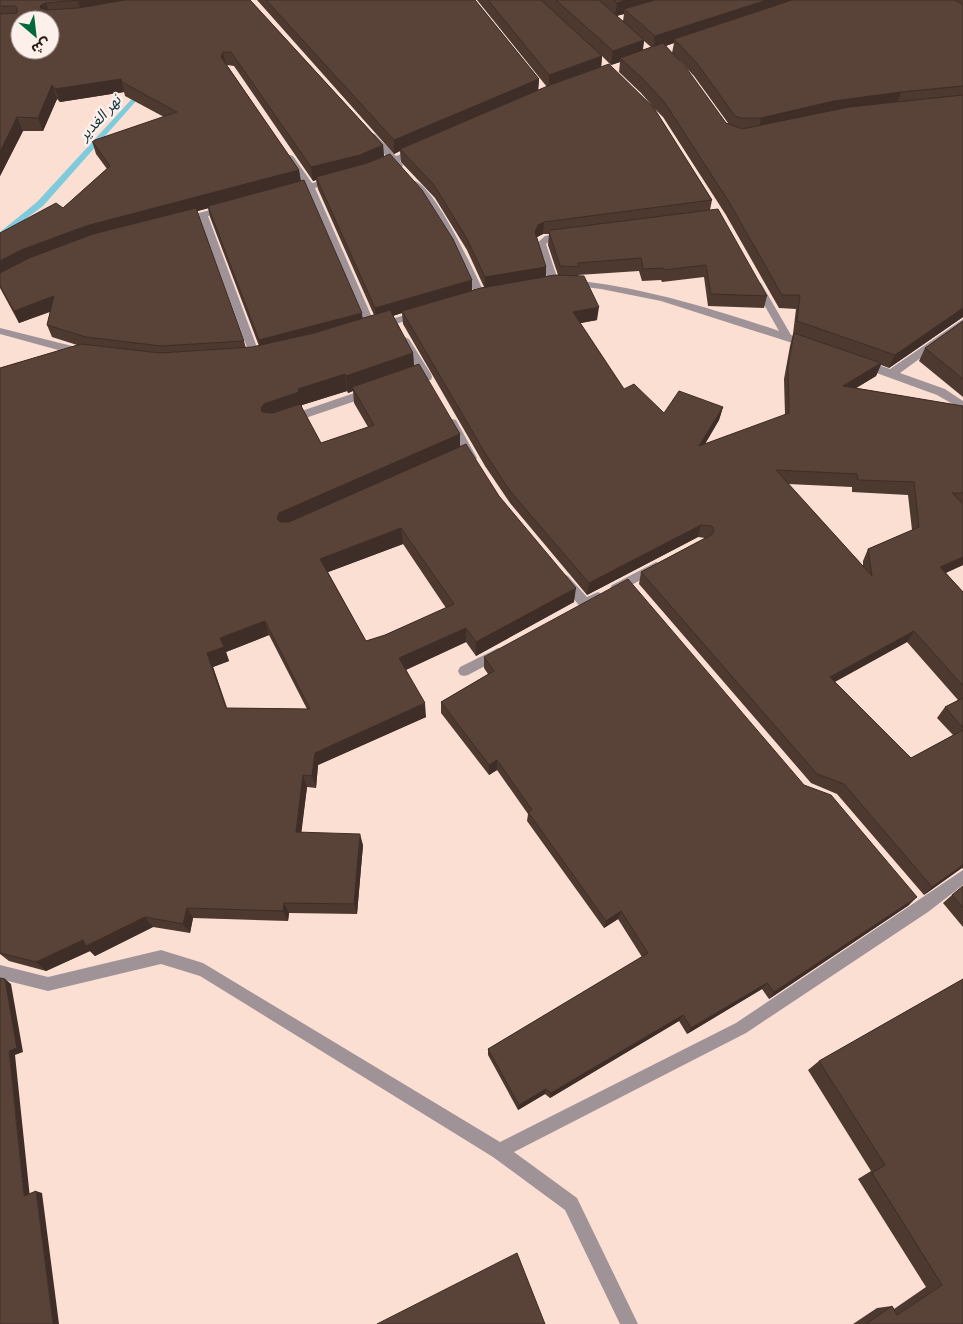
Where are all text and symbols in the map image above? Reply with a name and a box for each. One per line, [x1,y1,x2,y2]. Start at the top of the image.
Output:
north arrow [10,10,60,60]
text: ش [29,35,54,59]
water label: نهر الغدير [73,89,126,145]

